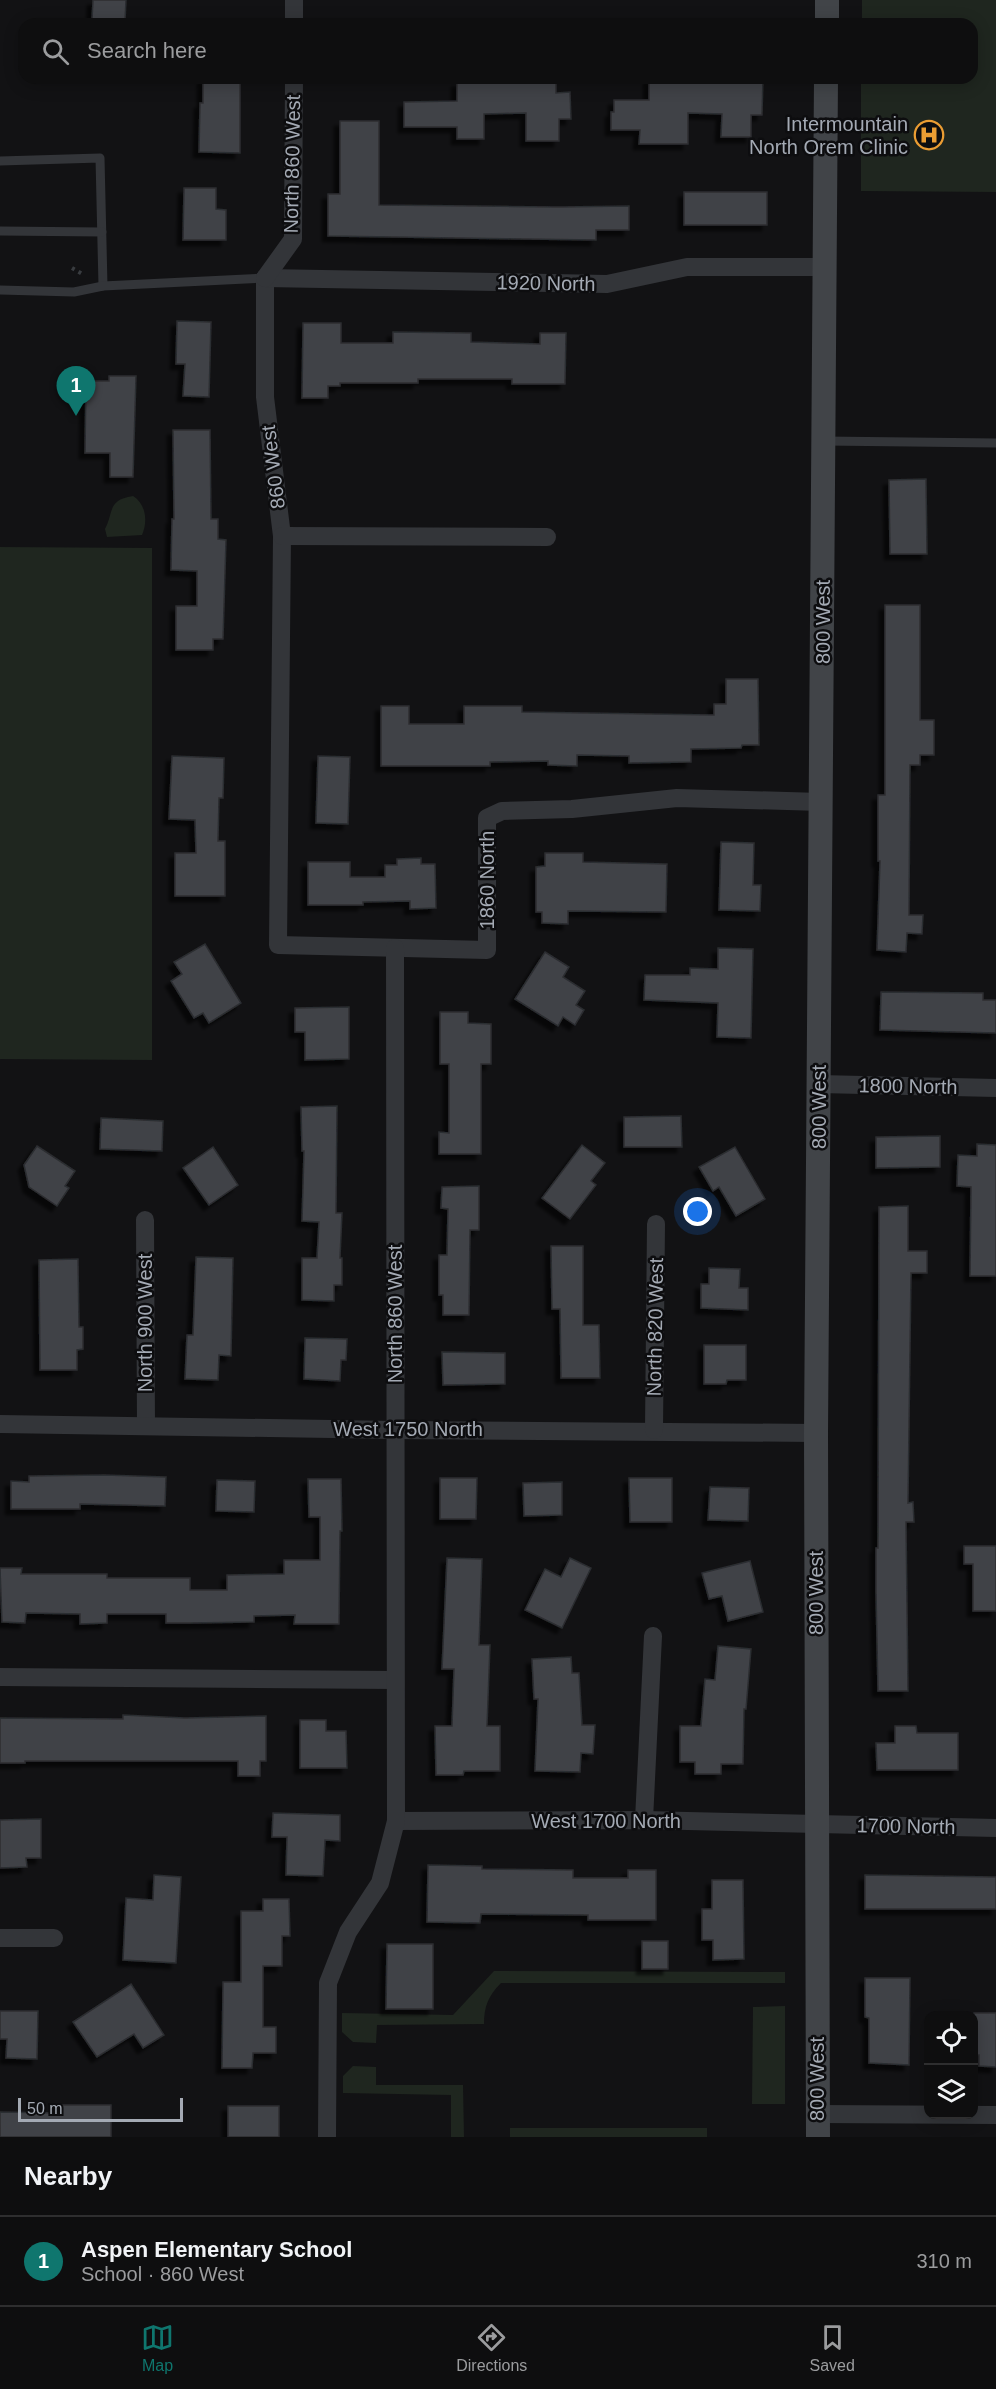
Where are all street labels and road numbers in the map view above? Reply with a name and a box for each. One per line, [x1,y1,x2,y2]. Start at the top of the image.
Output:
street label: North 860 West [280,94,304,233]
street label: 1920 North [496,271,596,295]
street label: 860 West [257,423,289,510]
street label: 800 West [812,579,834,664]
street label: 1860 North [476,831,498,929]
street label: 800 West [808,1064,830,1149]
street label: 1800 North [858,1074,958,1098]
street label: North 860 West [384,1244,406,1383]
street label: North 900 West [134,1253,156,1392]
street label: North 820 West [643,1257,667,1396]
street label: West 1750 North [333,1418,483,1440]
street label: 800 West [805,1550,827,1635]
street label: West 1700 North [531,1810,681,1832]
street label: 1700 North [856,1814,956,1838]
street label: 800 West [806,2036,828,2121]

